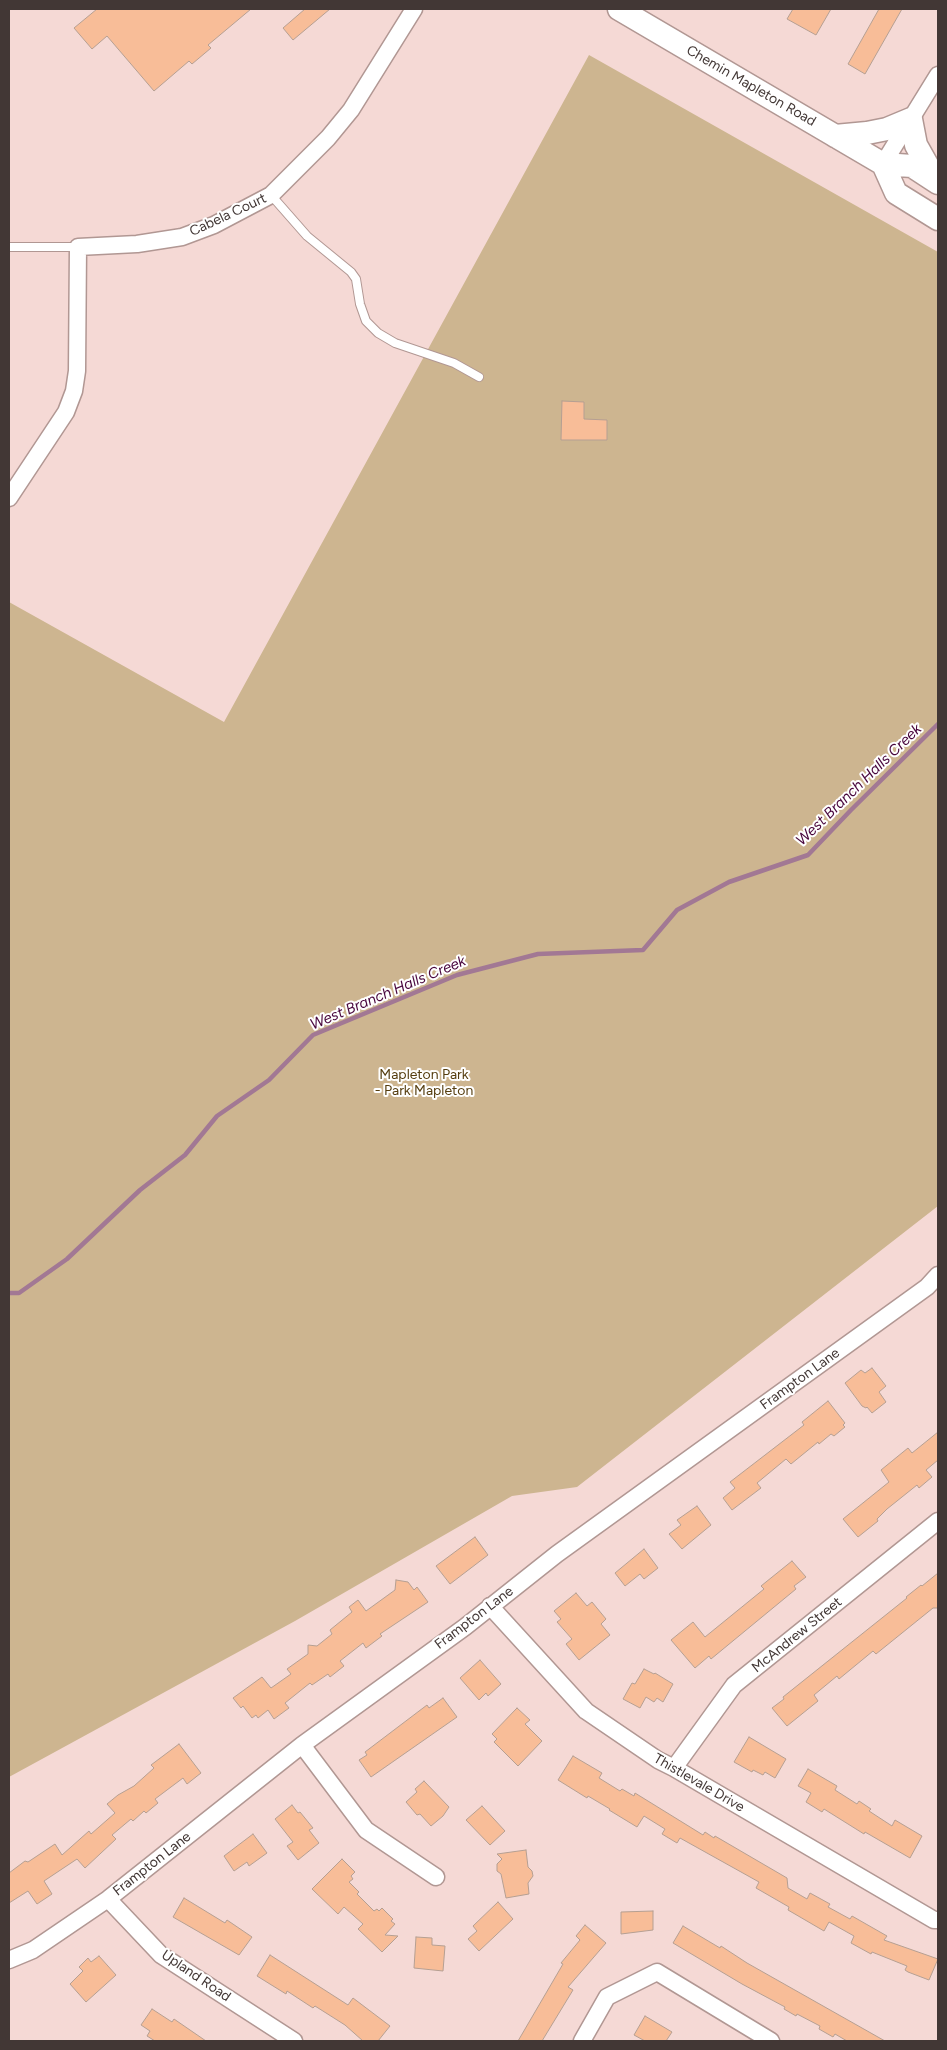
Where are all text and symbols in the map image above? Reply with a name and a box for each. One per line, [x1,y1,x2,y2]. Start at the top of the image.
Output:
street label: Chemin Mapleton Road [683,42,819,130]
street label: Cabela Court [187,190,269,240]
water label: West Branch Halls Creek [793,720,925,850]
water label: West Branch Halls Creek [307,952,469,1034]
park label: Mapleton Park - Park Mapleton [375,1067,473,1100]
street label: Frampton Lane [757,1345,843,1413]
street label: Frampton Lane [431,1583,517,1653]
street label: McAndrew Street [749,1594,845,1676]
street label: Thistlevale Drive [651,1750,747,1816]
street label: Frampton Lane [110,1828,194,1900]
street label: Upland Road [158,1947,234,2005]

